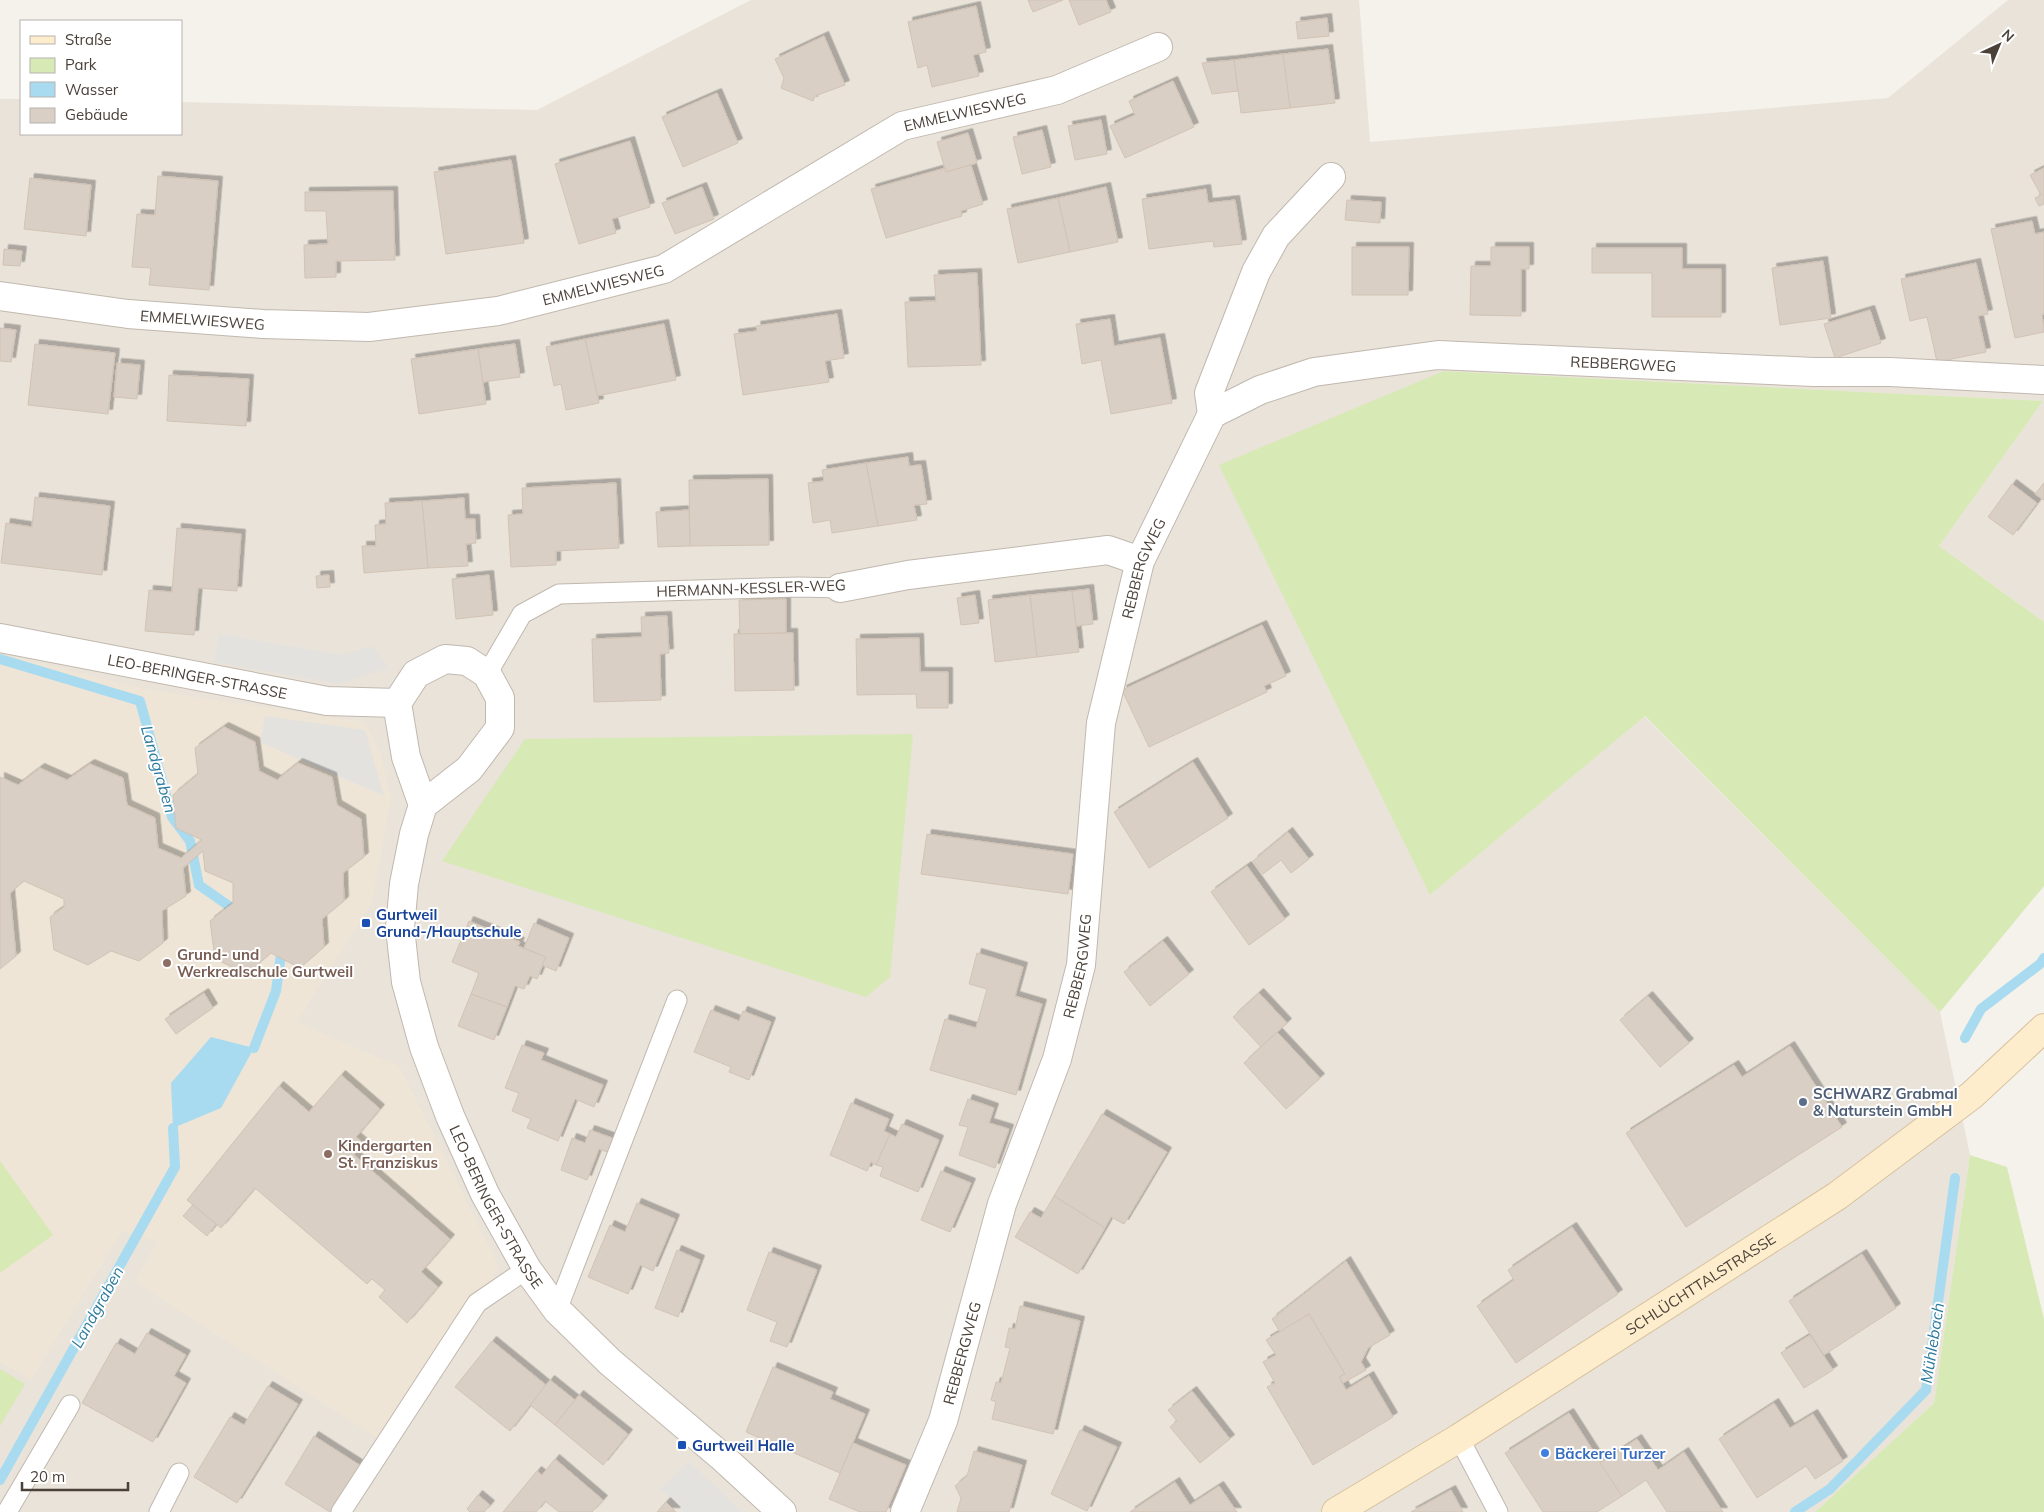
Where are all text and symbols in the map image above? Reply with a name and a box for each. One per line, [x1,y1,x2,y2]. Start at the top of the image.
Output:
legend [20,20,182,135]
north arrow [1974,20,2024,70]
text: N [1998,26,2018,46]
text: Straße [65,30,112,49]
text: Park [65,55,97,74]
text: Wasser [65,80,119,99]
street label: EMMELWIESWEG [902,88,1028,135]
text: Gebäude [65,105,128,124]
street label: EMMELWIESWEG [540,260,666,309]
street label: EMMELWIESWEG [139,305,266,334]
street label: REBBERGWEG [1570,351,1677,375]
street label: REBBERGWEG [1117,515,1169,621]
street label: HERMANN-KESSLER-WEG [656,575,846,601]
street label: LEO-BERINGER-STRASSE [106,649,289,703]
water label: Landgraben [137,723,181,815]
place label: Gurtweil Grund-/Hauptschule [376,905,522,941]
street label: REBBERGWEG [1058,913,1095,1020]
marker: Gurtweil Grund-/Hauptschule [360,917,372,929]
place label: Grund- und Werkrealschule Gurtweil [177,945,353,981]
marker: Grund- und Werkrealschule Gurtweil [161,957,173,969]
place label: SCHWARZ Grabmal & Naturstein GmbH [1813,1084,1958,1120]
marker: SCHWARZ Grabmal & Naturstein GmbH [1797,1096,1809,1108]
street label: LEO-BERINGER-STRASSE [446,1122,548,1292]
place label: Kindergarten St. Franziskus [338,1136,438,1172]
marker: Kindergarten St. Franziskus [322,1148,334,1160]
street label: SCHLÜCHTTALSTRASSE [1622,1228,1779,1339]
water label: Landgraben [66,1263,128,1351]
street label: REBBERGWEG [938,1299,985,1407]
water label: Mühlebach [1916,1301,1948,1385]
place label: Gurtweil Halle [692,1436,794,1455]
marker: Gurtweil Halle [676,1439,688,1451]
place label: Bäckerei Turzer [1555,1444,1666,1463]
marker: Bäckerei Turzer [1539,1447,1551,1459]
scale bar [22,1460,129,1492]
text: 20 m [30,1467,65,1486]

